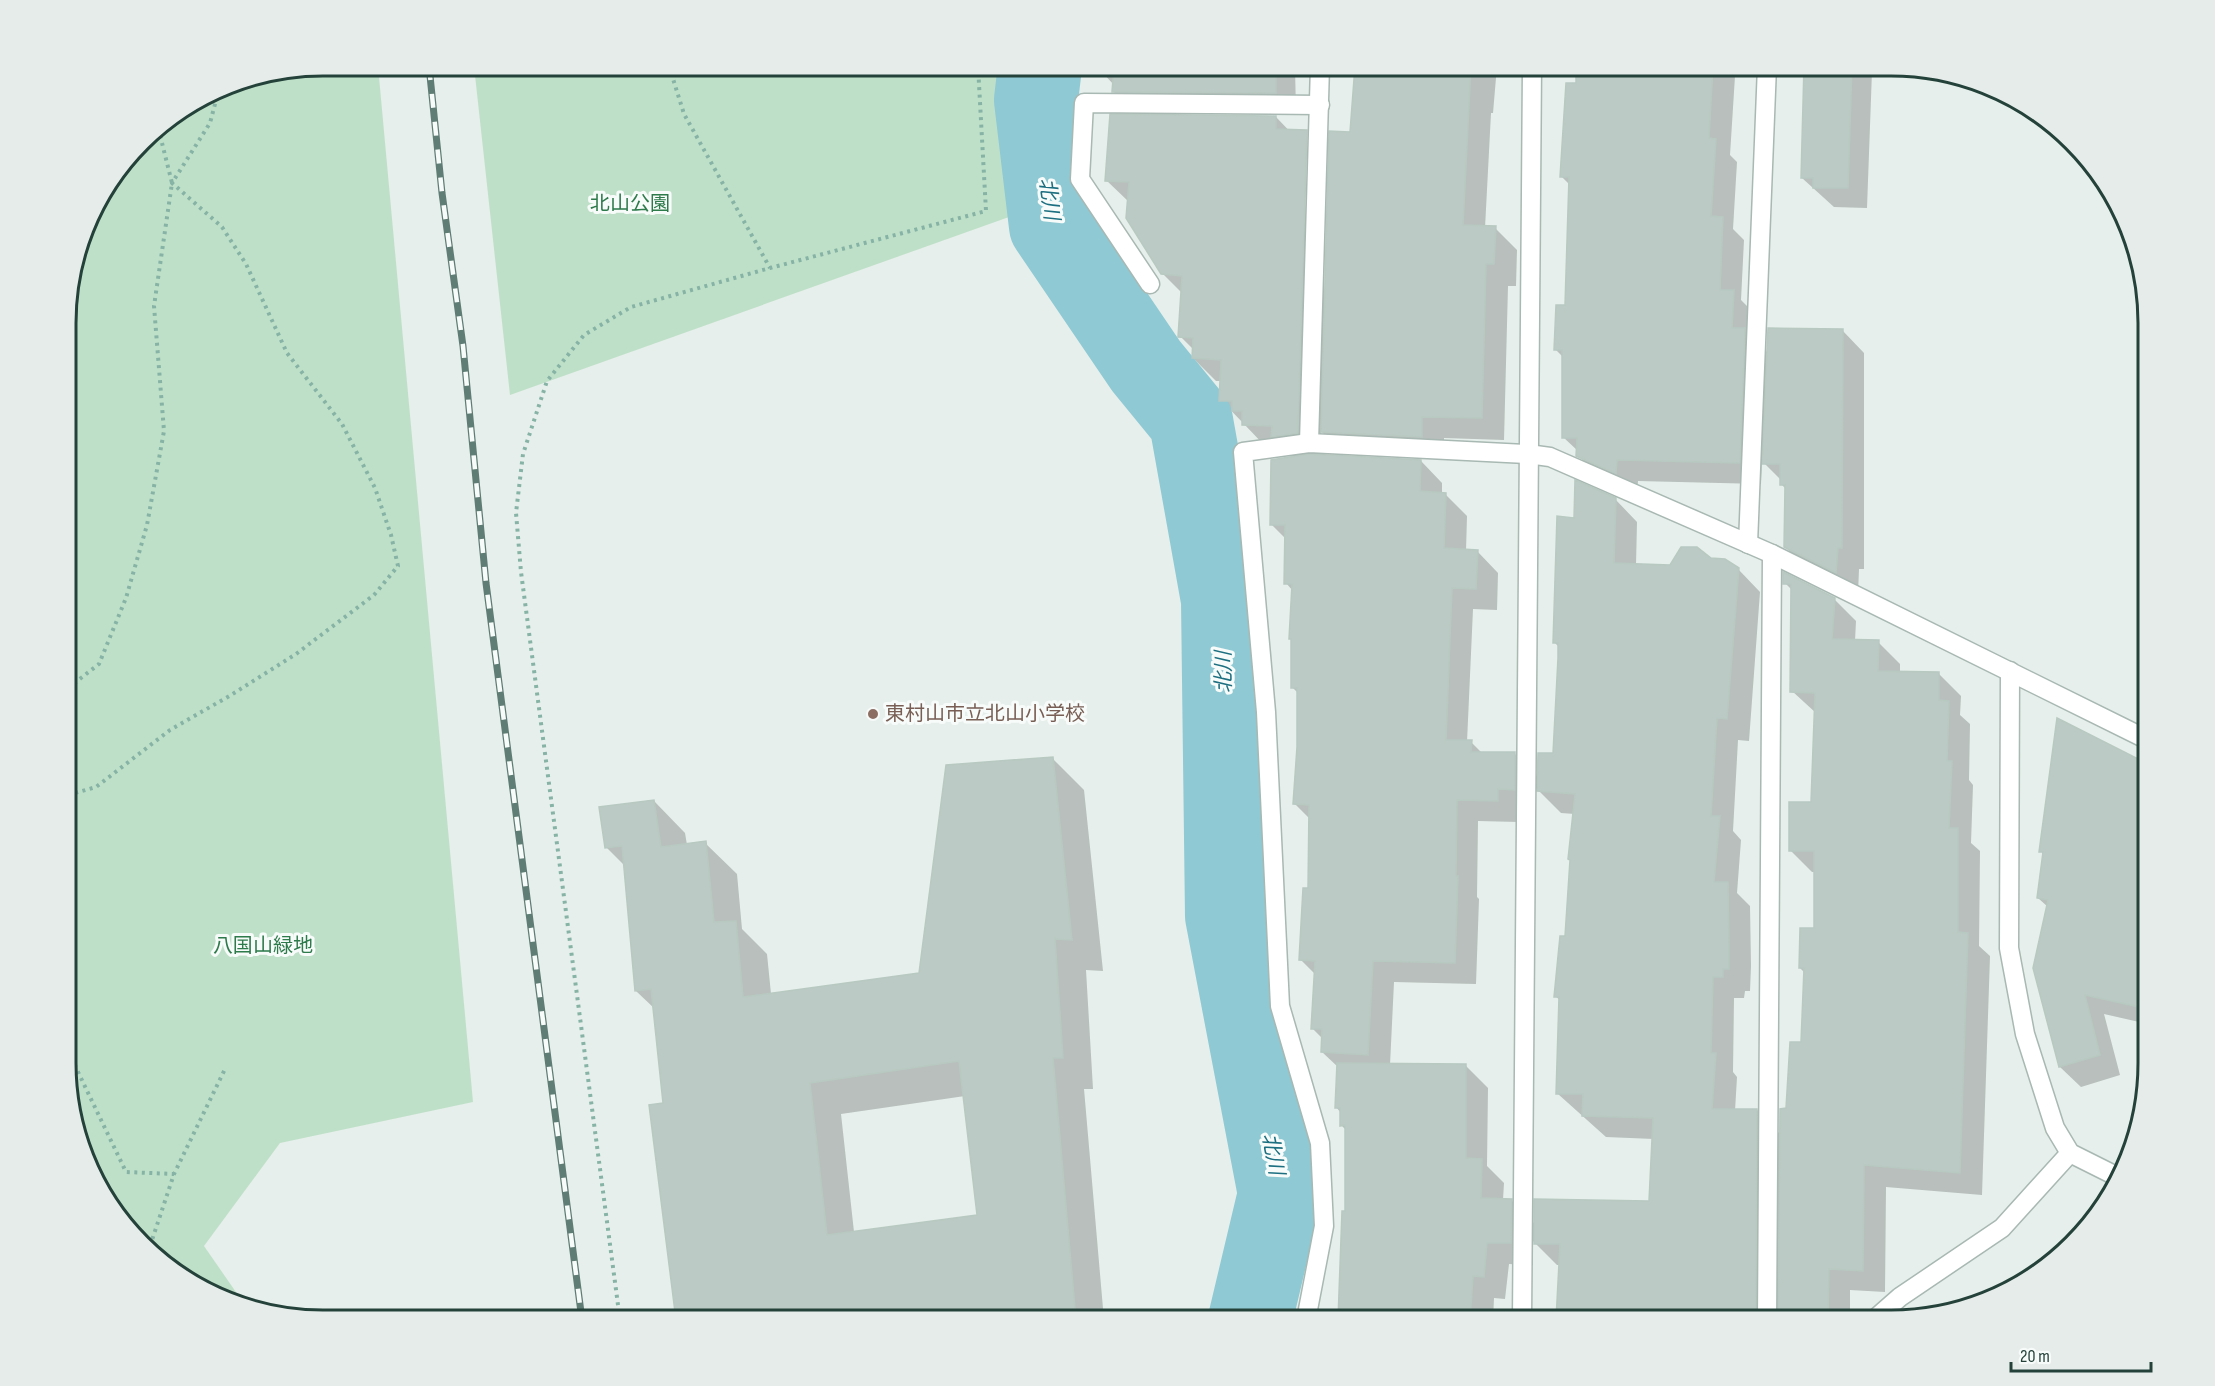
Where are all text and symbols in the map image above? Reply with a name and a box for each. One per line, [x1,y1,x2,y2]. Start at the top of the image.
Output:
water label: 北川 [1034,176,1065,224]
park label: 北山公園 [590,192,670,216]
water label: 北川 [1211,649,1237,693]
place label: 東村山市立北山小学校 [885,702,1085,726]
marker: 東村山市立北山小学校 [866,707,880,721]
park label: 八国山緑地 [213,934,313,958]
water label: 北川 [1257,1131,1290,1179]
scale bar [2011,1335,2150,1373]
text: 20 m [2020,1346,2050,1367]

